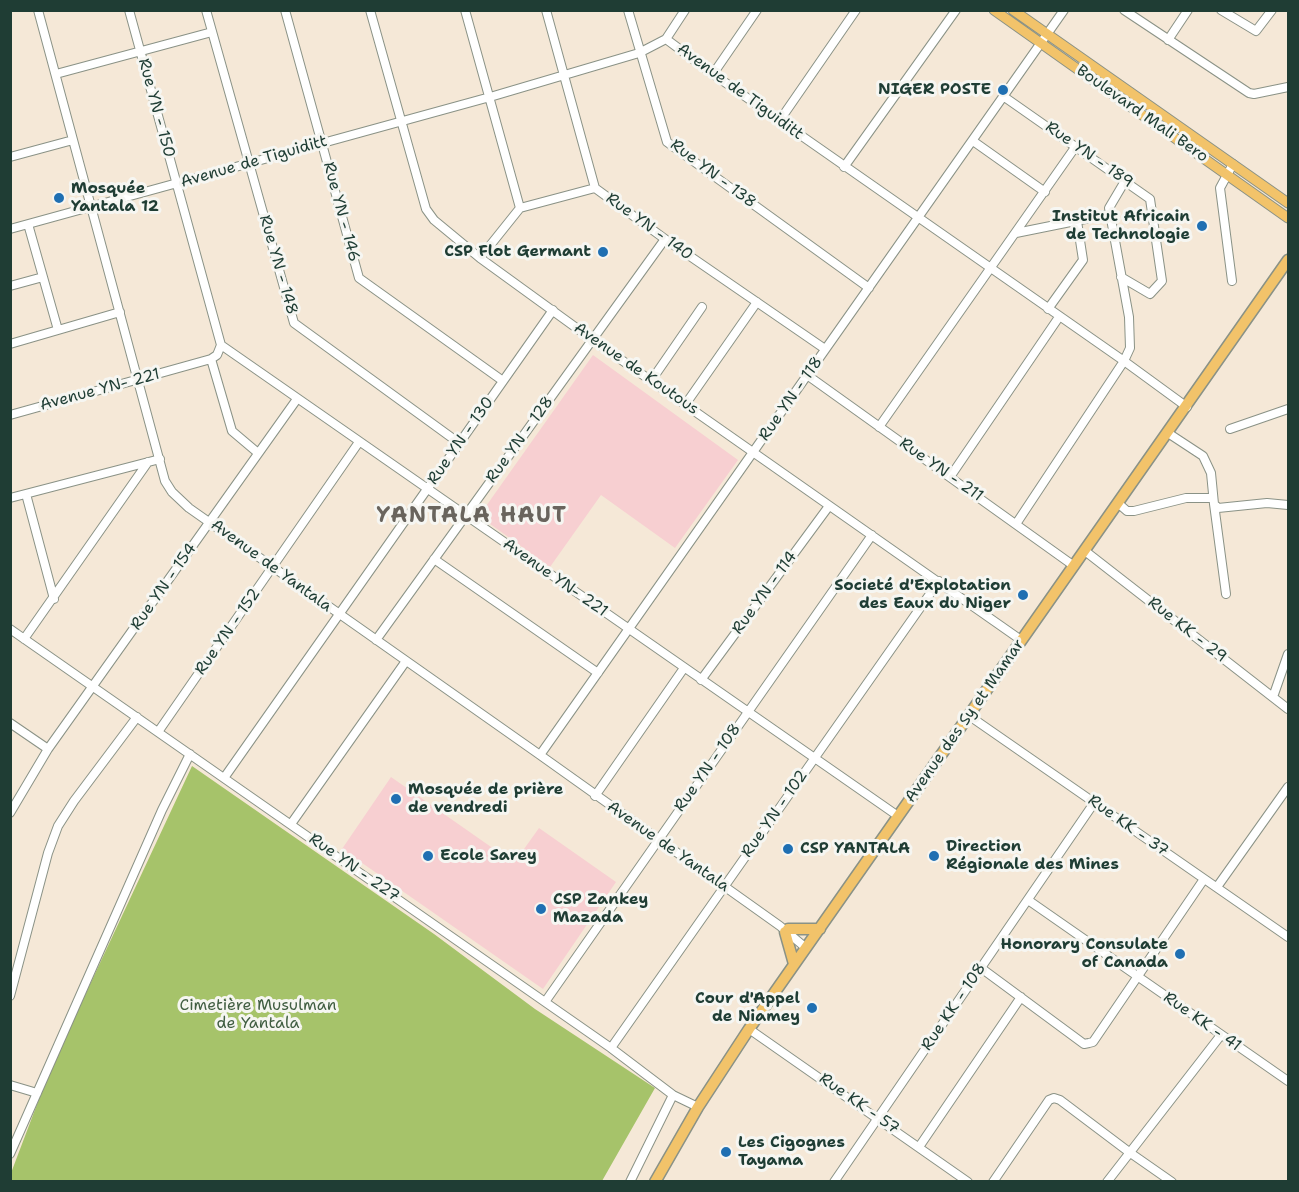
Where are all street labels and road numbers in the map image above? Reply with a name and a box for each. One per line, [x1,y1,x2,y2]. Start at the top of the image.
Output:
street label: Avenue de Tiguiditt [673,40,807,144]
street label: Rue YN - 150 [134,56,178,160]
street label: Boulevard Mali Bero [1072,61,1212,167]
street label: Rue YN - 189 [1041,118,1137,192]
street label: Avenue de Tiguiditt [179,132,329,192]
street label: Rue YN - 138 [666,135,760,213]
street label: Rue YN - 146 [318,160,364,264]
street label: Rue YN - 140 [602,189,696,265]
street label: Rue YN - 148 [255,213,301,317]
street label: Avenue de Koutous [570,319,702,419]
street label: Rue YN - 118 [755,353,827,445]
street label: Avenue YN- 221 [38,365,162,415]
street label: Rue YN - 130 [424,393,498,489]
street label: Rue YN - 128 [482,393,558,487]
street label: Rue YN - 211 [895,434,987,506]
street label: Avenue de Yantala [207,516,335,616]
street label: Avenue YN- 221 [499,535,611,621]
street label: Rue YN - 154 [127,540,201,634]
street label: Rue YN - 114 [728,548,802,638]
street label: Rue YN - 152 [191,585,265,679]
street label: Rue KK - 29 [1144,593,1230,667]
street label: Avenue des Sy et Mamar [901,636,1029,806]
street label: Rue YN - 108 [671,720,745,816]
street label: Rue YN - 102 [738,767,812,861]
street label: Rue KK - 37 [1084,791,1172,861]
street label: Avenue de Yantala [603,798,733,896]
street label: Rue YN - 227 [305,830,403,906]
street label: Rue KK - 108 [918,959,990,1055]
street label: Rue KK - 41 [1159,988,1245,1056]
street label: Rue KK - 57 [815,1069,903,1139]

